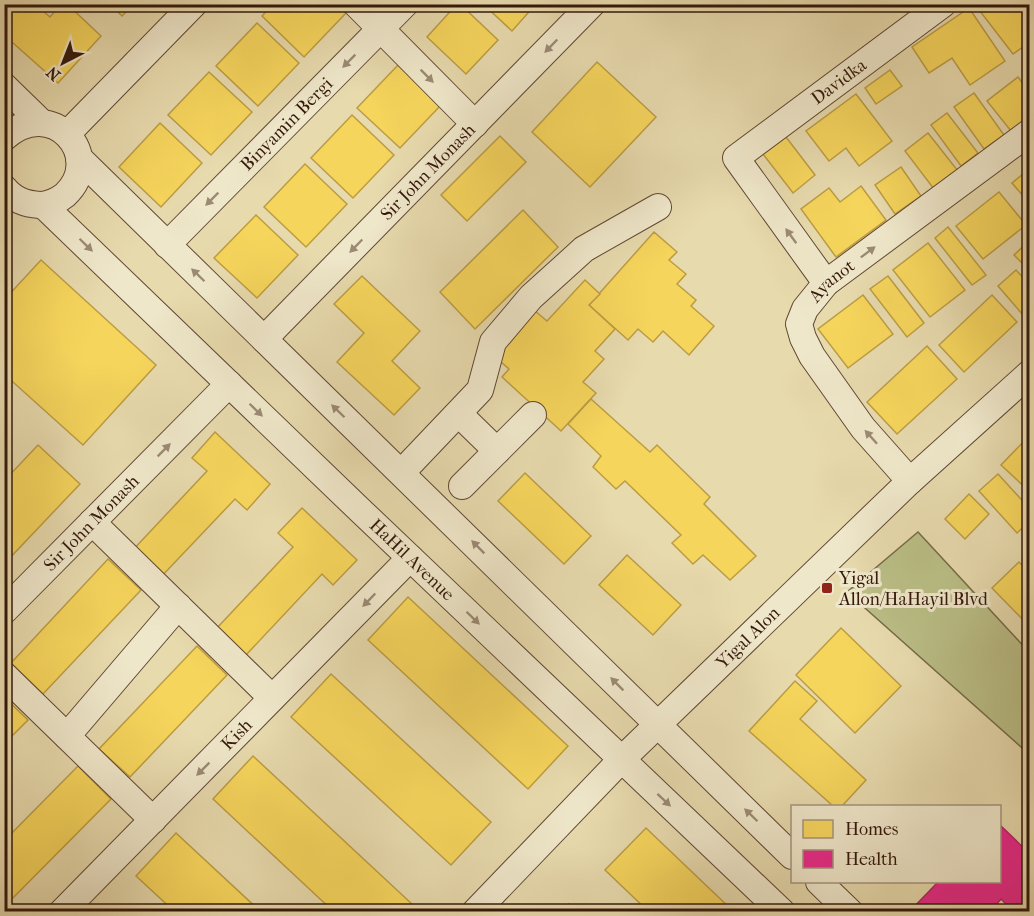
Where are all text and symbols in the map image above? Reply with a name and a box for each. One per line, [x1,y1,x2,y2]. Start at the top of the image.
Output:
north arrow [33,33,93,93]
one-way arrow [544,39,558,54]
one-way arrow [343,54,357,68]
street label: Davidka [807,54,871,109]
text: N [42,62,64,85]
one-way arrow [419,68,433,82]
street label: Binyamin Bergi [236,73,337,175]
street label: Sir John Monash [376,119,480,224]
one-way arrow [205,192,219,206]
one-way arrow [786,228,798,243]
one-way arrow [78,238,92,252]
one-way arrow [349,238,363,253]
one-way arrow [859,246,875,258]
street label: Ayanot [804,255,859,307]
one-way arrow [192,269,206,283]
one-way arrow [249,403,264,417]
one-way arrow [331,404,346,418]
one-way arrow [865,430,878,445]
one-way arrow [157,442,171,457]
street label: Sir John Monash [39,471,143,575]
street label: HaHil Avenue [365,515,459,605]
one-way arrow [471,541,485,555]
place label: Yigal Allon/HaHayil Blvd [838,568,988,610]
marker: Yigal Allon/HaHayil Blvd [820,581,834,595]
one-way arrow [362,592,376,607]
street label: Yigal Alon [711,602,784,674]
one-way arrow [465,611,480,625]
one-way arrow [609,677,624,691]
street label: Kish [217,715,256,754]
one-way arrow [196,761,210,775]
one-way arrow [657,793,671,807]
legend [791,805,1001,883]
one-way arrow [744,808,758,822]
text: Homes [845,819,899,840]
text: Health [845,849,898,870]

